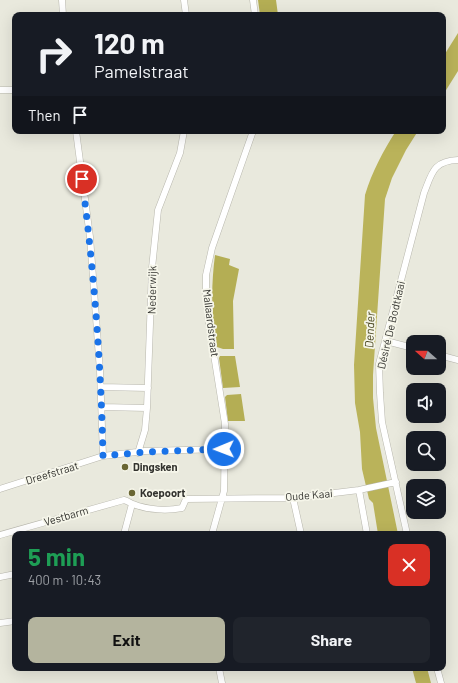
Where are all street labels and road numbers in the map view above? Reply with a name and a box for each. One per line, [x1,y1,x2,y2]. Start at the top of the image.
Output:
street label: Nederwijk [145,265,158,314]
street label: Désiré De Bodtkaai [374,279,407,370]
street label: Mallaardstraat [201,288,222,358]
street label: Dreefstraat [24,458,80,487]
street label: Oude Kaai [285,486,333,503]
street label: Vestbarm [42,503,90,528]

